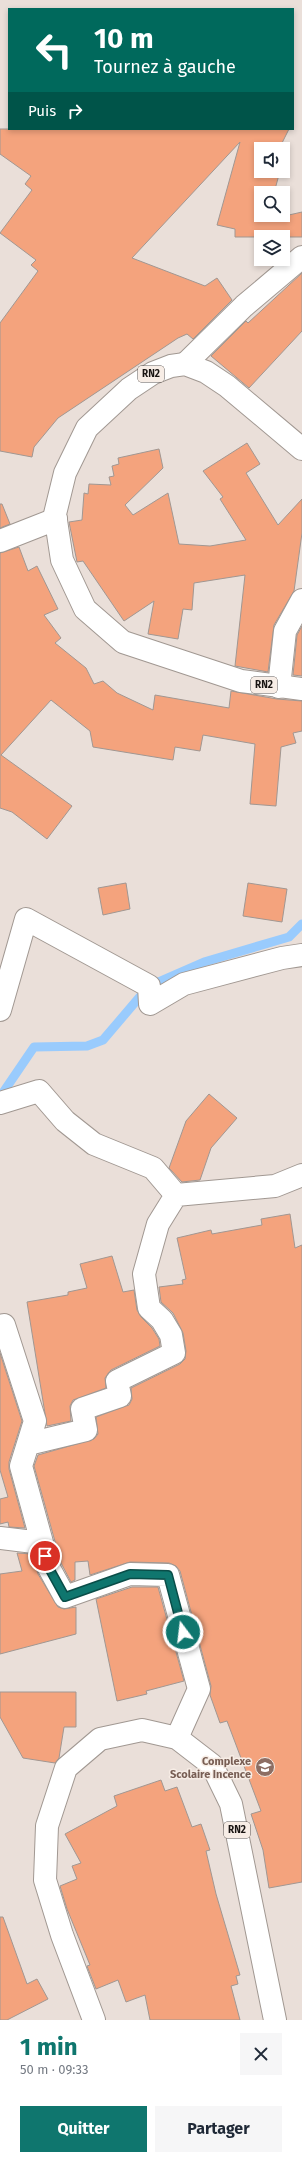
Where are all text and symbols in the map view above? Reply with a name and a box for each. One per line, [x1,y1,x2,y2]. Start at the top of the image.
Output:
text: 10 m [94,22,154,55]
icon: left [28,24,80,76]
text: Tournez à gauche [94,56,236,78]
icon: right [64,100,86,122]
text: Puis [28,102,56,120]
map controls [254,142,290,266]
button: sound [254,142,290,178]
button: search [254,186,290,222]
button: layers [254,230,290,266]
road number: RN2 [138,366,164,382]
road number: RN2 [251,677,277,693]
pin [28,1539,62,1573]
icon: arrive [34,1545,56,1567]
position arrow [162,1611,204,1653]
place label: Complexe Scolaire Incence [170,1755,251,1781]
school or university icon: Complexe Scolaire Incence [254,1756,276,1778]
road number: RN2 [224,1822,250,1838]
text: 1 min [20,2033,78,2061]
button: close [240,2033,282,2075]
text: 50 m · 09:33 [20,2062,89,2077]
button: Quitter [20,2106,147,2152]
button: Partager [155,2106,282,2152]

